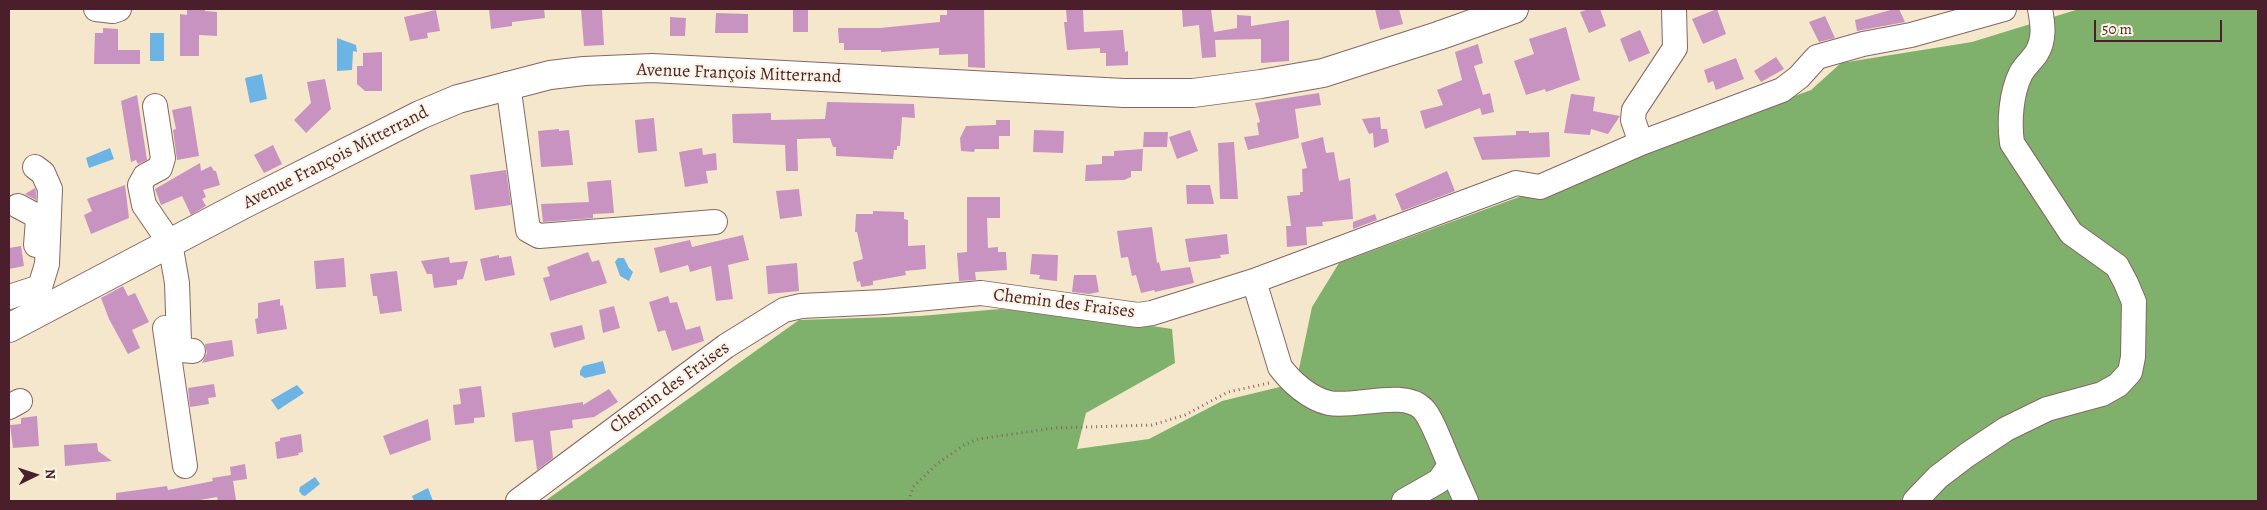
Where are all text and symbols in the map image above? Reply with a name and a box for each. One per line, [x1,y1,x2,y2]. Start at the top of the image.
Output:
scale bar [2097,10,2224,42]
text: 50 m [2102,19,2132,39]
street label: Avenue François Mitterrand [636,60,842,88]
street label: Avenue François Mitterrand [240,102,432,214]
street label: Chemin des Fraises [992,285,1136,323]
street label: Chemin des Fraises [606,337,734,439]
north arrow [10,450,60,500]
text: N [41,468,60,480]

